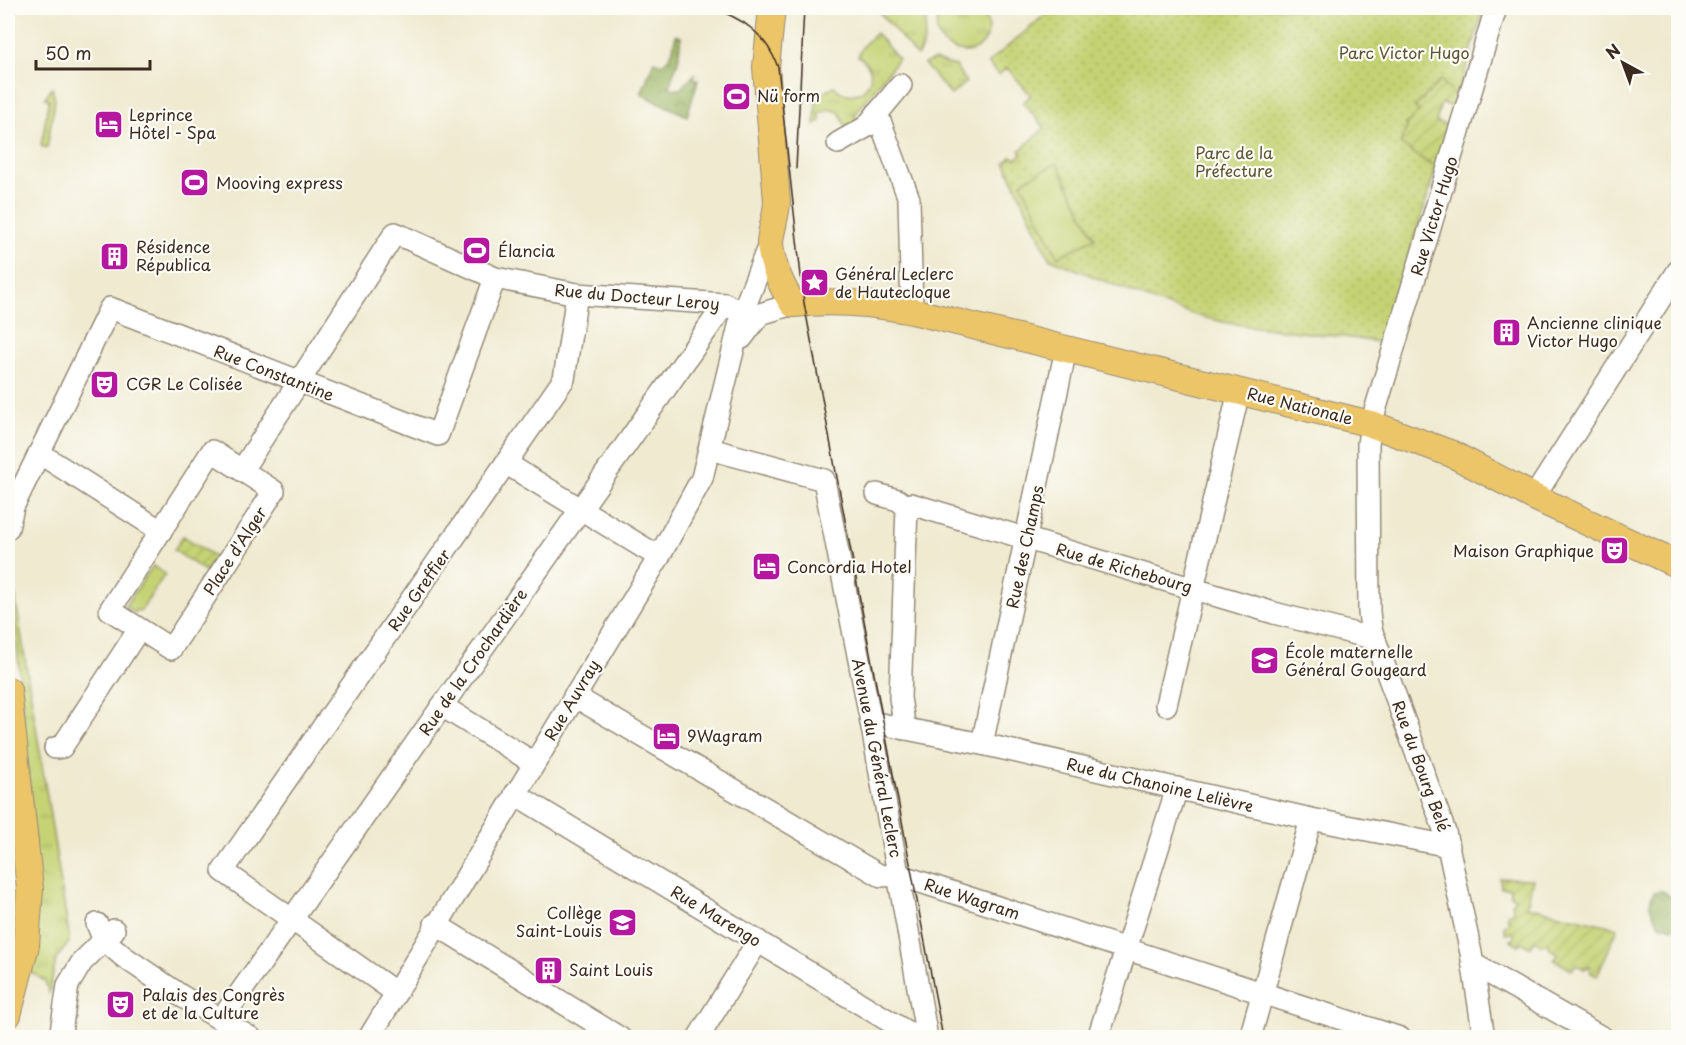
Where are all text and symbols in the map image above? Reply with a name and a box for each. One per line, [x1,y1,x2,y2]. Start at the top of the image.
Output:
scale bar [36,33,150,71]
north arrow [1593,33,1653,93]
text: N [1600,38,1625,64]
text: 50 m [45,39,92,66]
park label: Parc Victor Hugo [1339,40,1469,64]
sports icon: Nü form [720,80,752,112]
place label: Nü form [757,83,820,107]
place label: Leprince Hôtel - Spa [129,102,216,144]
hotel icon: Leprince Hôtel - Spa [92,108,124,140]
park label: Parc de la Préfecture [1195,140,1273,182]
street label: Rue Victor Hugo [1403,153,1463,278]
sports icon: Mooving express [179,167,211,199]
place label: Mooving express [216,170,343,194]
place label: Résidence Républica [136,234,211,276]
sports icon: Élancia [461,235,493,267]
place label: Élancia [498,238,555,262]
building icon: Résidence Républica [99,240,131,272]
place label: Général Leclerc de Hautecloque [835,261,954,303]
place icon: Général Leclerc de Hautecloque [798,267,830,299]
street label: Rue du Docteur Leroy [553,277,721,315]
place label: Ancienne clinique Victor Hugo [1527,310,1662,352]
building icon: Ancienne clinique Victor Hugo [1490,316,1522,348]
street label: Rue Constantine [211,338,338,406]
theatre icon: CGR Le Colisée [89,368,121,400]
place label: CGR Le Colisée [126,371,243,395]
street label: Rue Nationale [1245,380,1356,430]
street label: Rue des Champs [999,483,1049,610]
street label: Place d'Alger [197,501,272,599]
theatre icon: Maison Graphique [1599,535,1631,567]
street label: Rue de Richebourg [1053,536,1195,598]
place label: Maison Graphique [1453,538,1594,562]
street label: Rue Greffier [381,543,456,635]
hotel icon: Concordia Hotel [750,551,782,583]
place label: Concordia Hotel [787,554,912,578]
street label: Rue de la Crochardière [412,583,532,740]
place label: École maternelle Général Gougeard [1285,639,1427,681]
school or university icon: École maternelle Général Gougeard [1248,645,1280,677]
street label: Rue Auvray [537,654,605,745]
street label: Avenue du Général Leclerc [847,656,909,859]
street label: Rue du Bourg Belé [1387,697,1457,835]
hotel icon: 9Wagram [650,720,682,752]
place label: 9Wagram [687,723,763,747]
street label: Rue du Chanoine Lelièvre [1064,751,1256,817]
street label: Rue Wagram [921,871,1023,925]
street label: Rue Marengo [667,879,766,952]
place label: Collège Saint-Louis [516,900,602,942]
school or university icon: Collège Saint-Louis [607,906,639,938]
building icon: Saint Louis [532,954,564,986]
place label: Saint Louis [569,957,653,981]
place label: Palais des Congrès et de la Culture [142,982,285,1024]
theatre icon: Palais des Congrès et de la Culture [105,988,137,1020]

